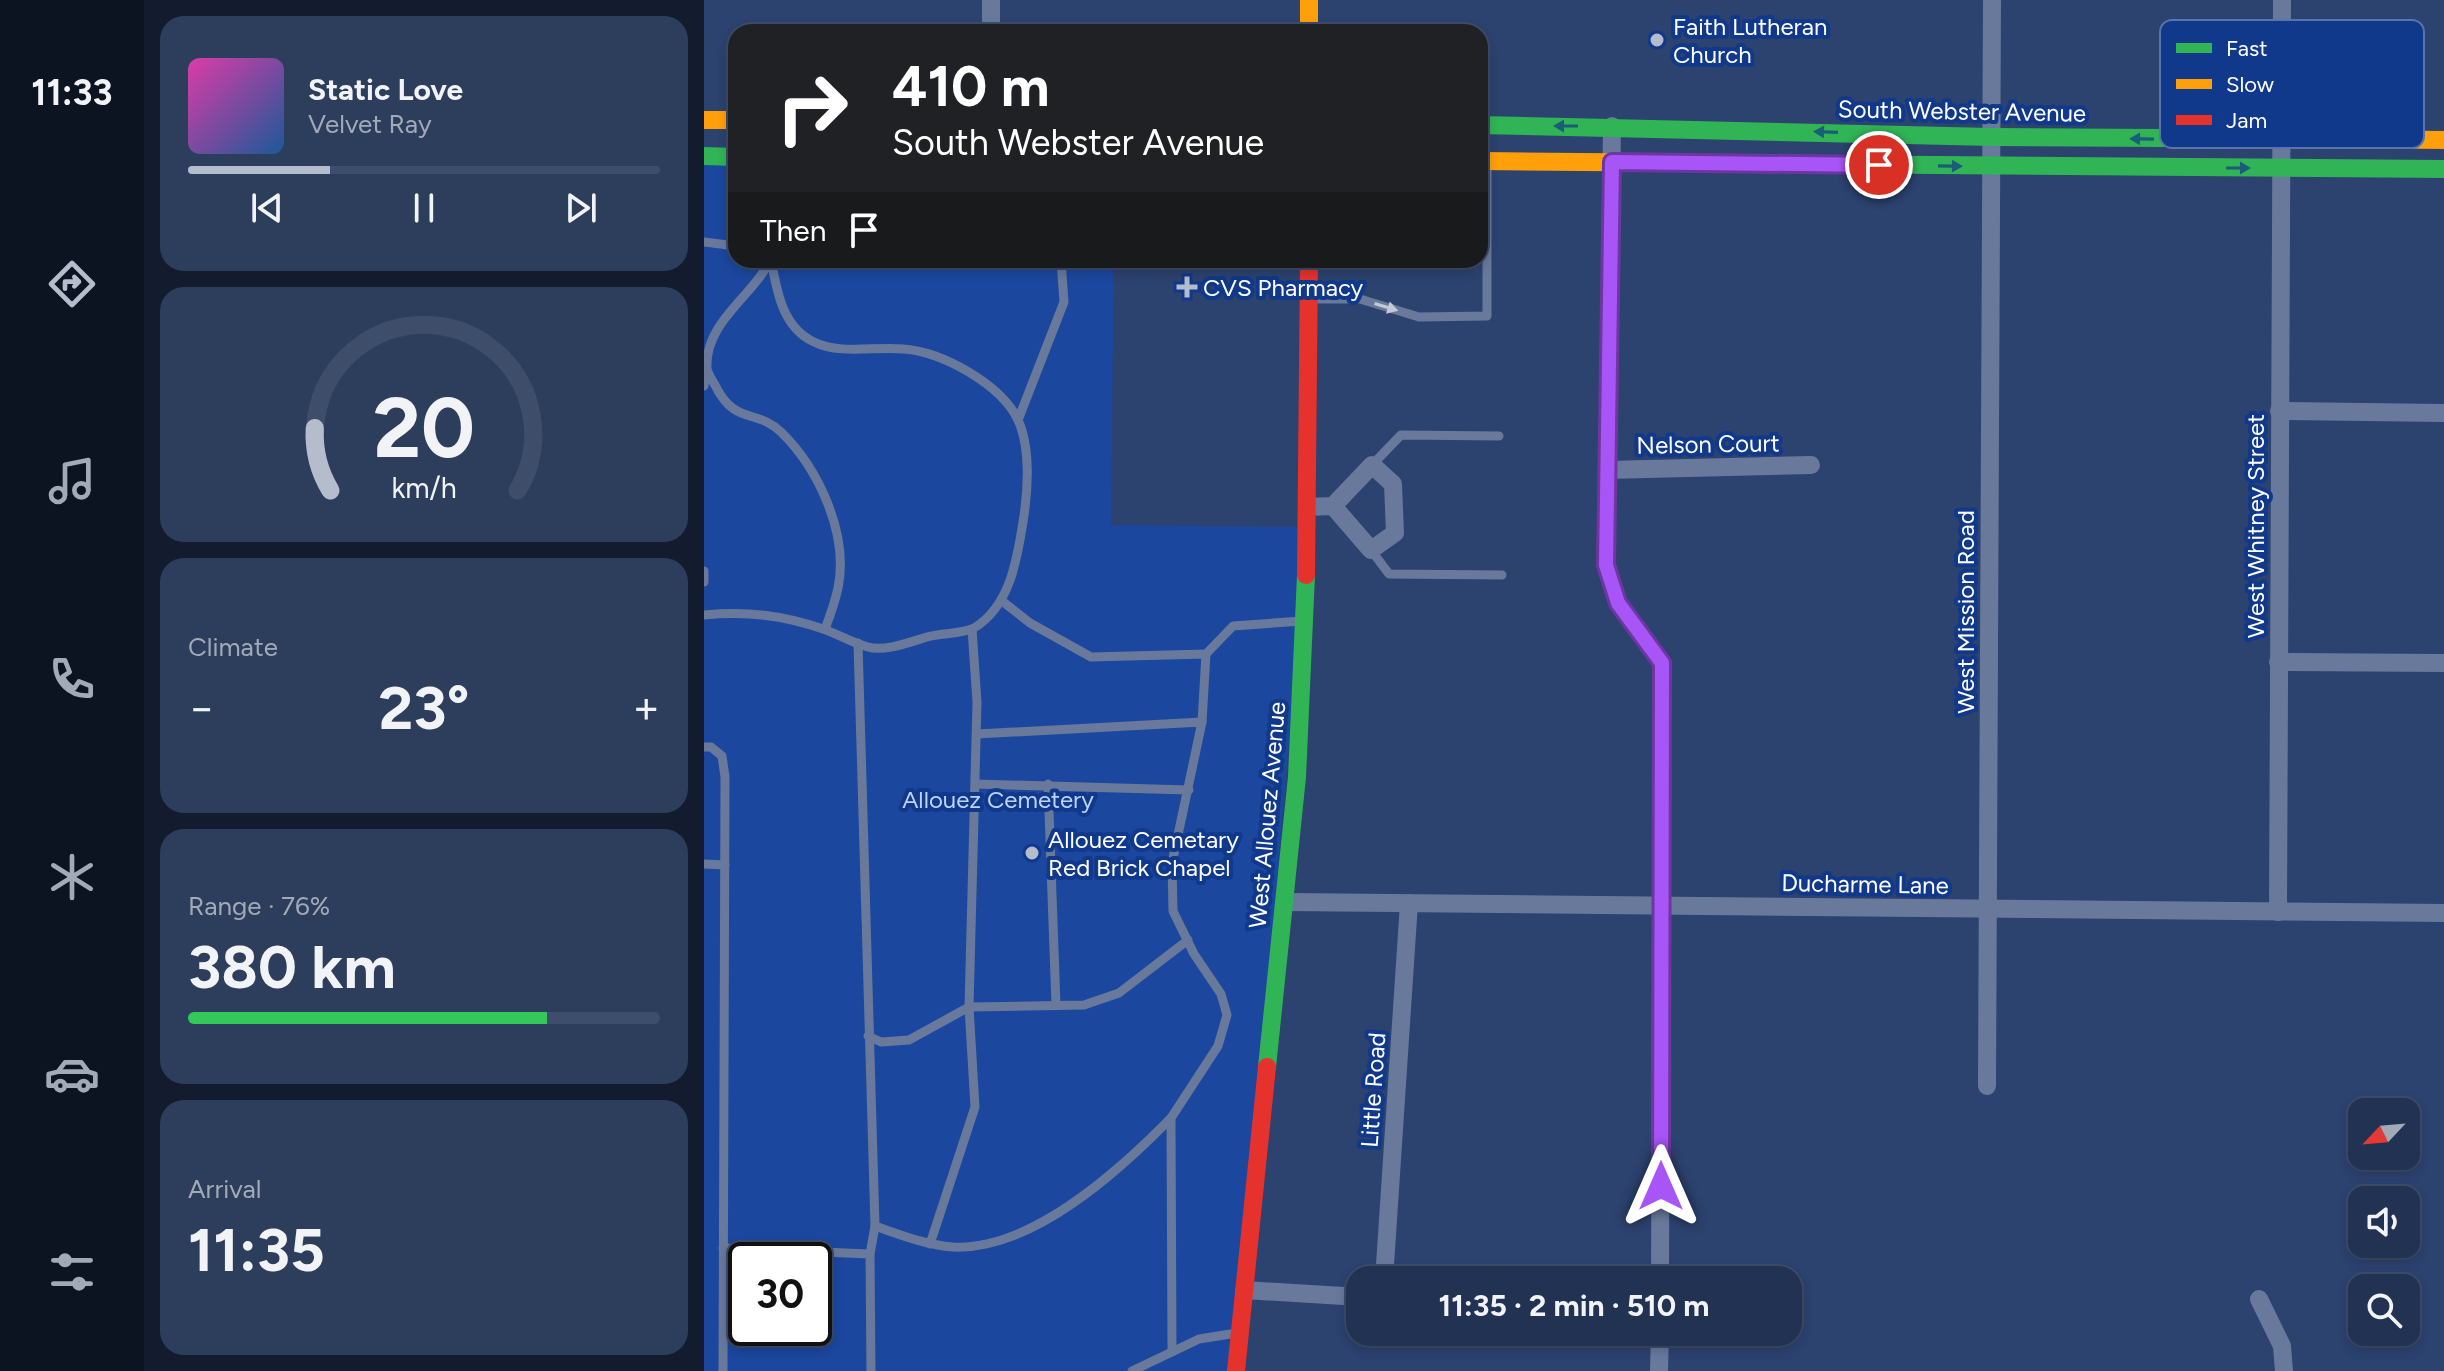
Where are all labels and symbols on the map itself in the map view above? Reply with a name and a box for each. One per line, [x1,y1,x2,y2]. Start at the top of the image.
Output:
place label: Faith Lutheran Church [1673,12,1827,69]
legend [2160,20,2424,148]
marker: Faith Lutheran Church [1648,31,1666,49]
text: Fast [2226,35,2268,62]
text: Slow [2226,71,2275,98]
street label: South Webster Avenue [1838,94,2086,128]
text: Jam [2226,107,2267,134]
one-way arrow [1553,120,1578,132]
one-way arrow [1813,126,1838,139]
pin [1845,131,1913,199]
one-way arrow [2129,133,2154,145]
one-way arrow [1938,160,1963,172]
one-way arrow [2226,162,2251,174]
place label: CVS Pharmacy [1203,273,1364,302]
marker: CVS Pharmacy [1178,278,1196,296]
one-way arrow [1374,301,1398,314]
street label: West Whitney Street [2241,414,2270,638]
street label: Nelson Court [1636,428,1780,460]
street label: West Mission Road [1951,510,1980,714]
street label: West Allouez Avenue [1243,700,1291,930]
park label: Allouez Cemetery [902,785,1094,814]
place label: Allouez Cemetary Red Brick Chapel [1048,825,1239,882]
marker: Allouez Cemetary Red Brick Chapel [1023,844,1041,862]
street label: Ducharme Lane [1781,868,1949,900]
street label: Little Road [1354,1031,1392,1149]
north arrow [2348,1098,2420,1170]
position arrow [1619,1144,1703,1228]
speed limit sign: 30 [728,1242,832,1346]

